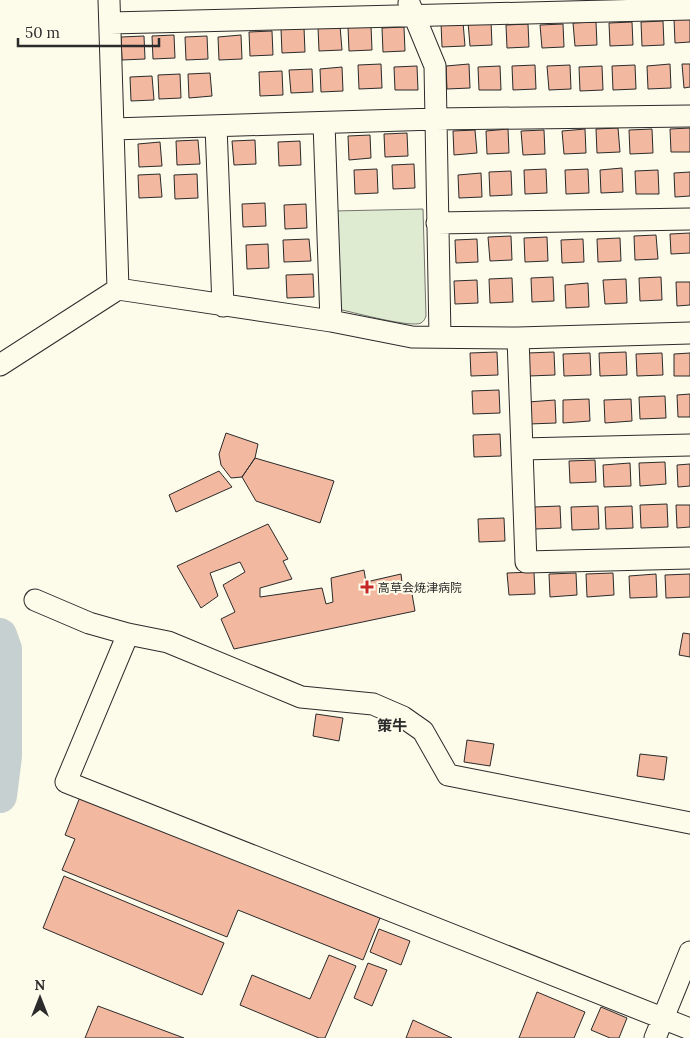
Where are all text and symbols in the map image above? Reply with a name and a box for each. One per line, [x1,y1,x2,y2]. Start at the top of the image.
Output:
scale bar [18,15,159,47]
text: 50 m [25,23,60,42]
marker: 高草会焼津病院 [360,580,374,594]
place label: 高草会焼津病院 [378,580,462,595]
district label: 策牛 [377,716,407,735]
north arrow [15,973,65,1023]
text: N [35,976,46,994]

